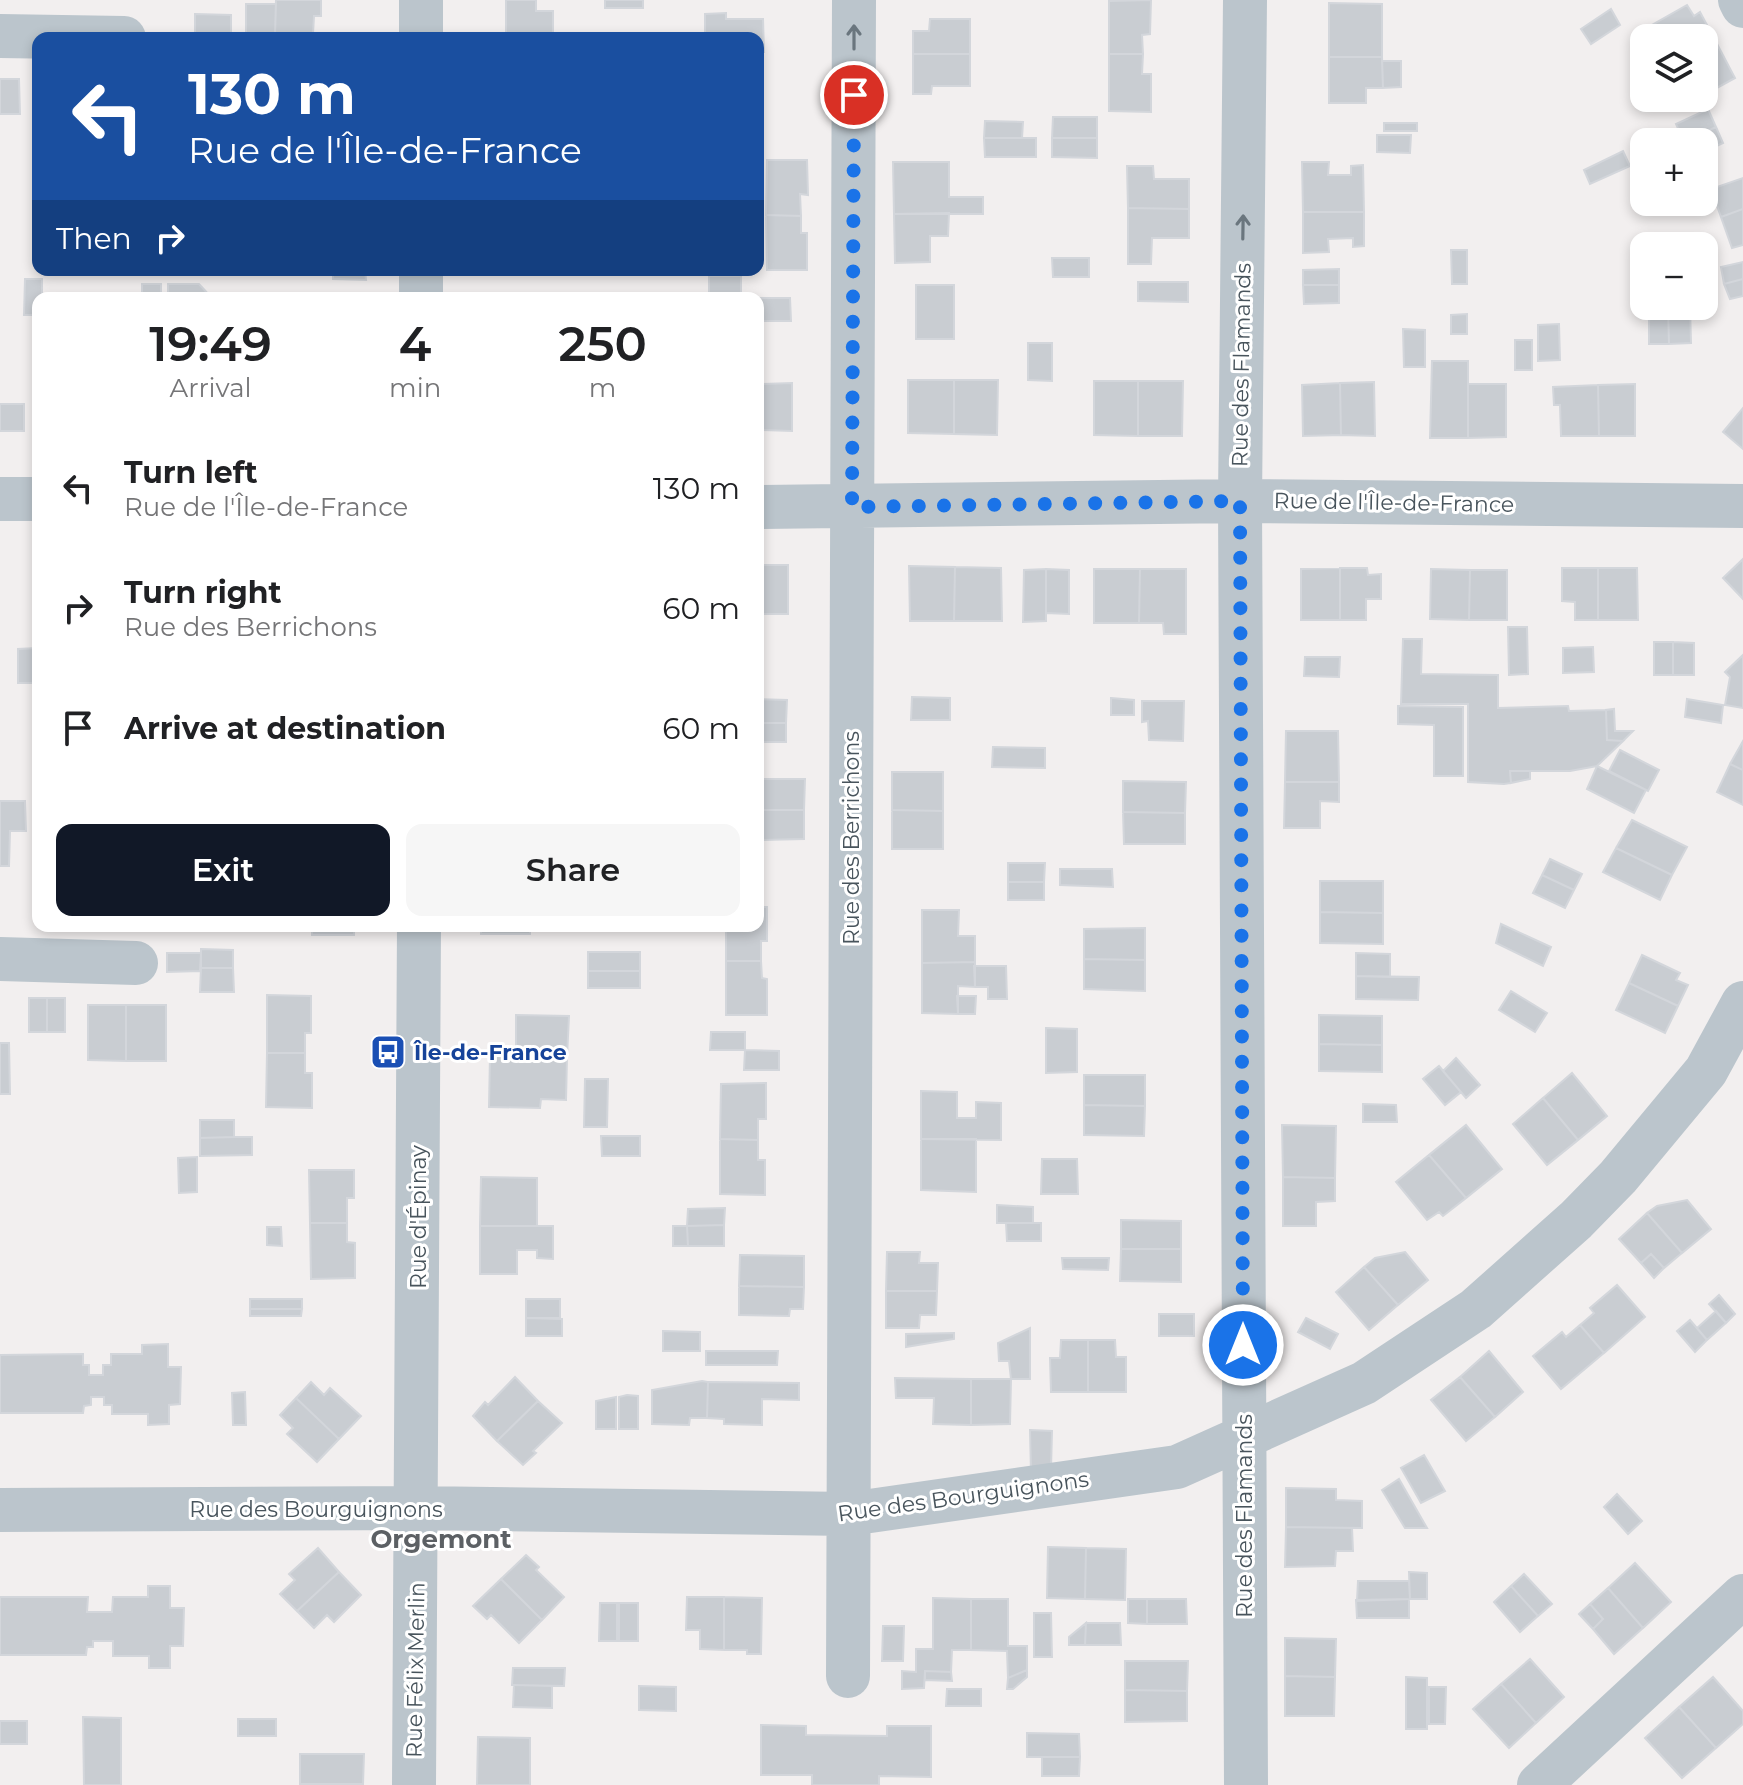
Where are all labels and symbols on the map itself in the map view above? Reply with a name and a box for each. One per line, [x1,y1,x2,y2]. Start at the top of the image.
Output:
one-way arrow [846,24,862,51]
pin [820,61,888,129]
one-way arrow [1235,214,1250,241]
street label: Rue des Flamands [1226,262,1257,467]
street label: Rue de l'Île-de-France [1273,487,1514,518]
street label: Rue des Berrichons [838,731,865,945]
bus stop icon: Île-de-France [369,1033,407,1071]
place label: Île-de-France [413,1039,567,1066]
street label: Rue d'Épinay [405,1145,432,1289]
position arrow [1201,1303,1285,1387]
street label: Rue des Flamands [1231,1414,1258,1618]
street label: Rue des Bourguignons [836,1465,1091,1527]
street label: Rue des Bourguignons [189,1496,443,1523]
district label: Orgemont [370,1523,512,1555]
street label: Rue Félix Merlin [400,1582,431,1758]

